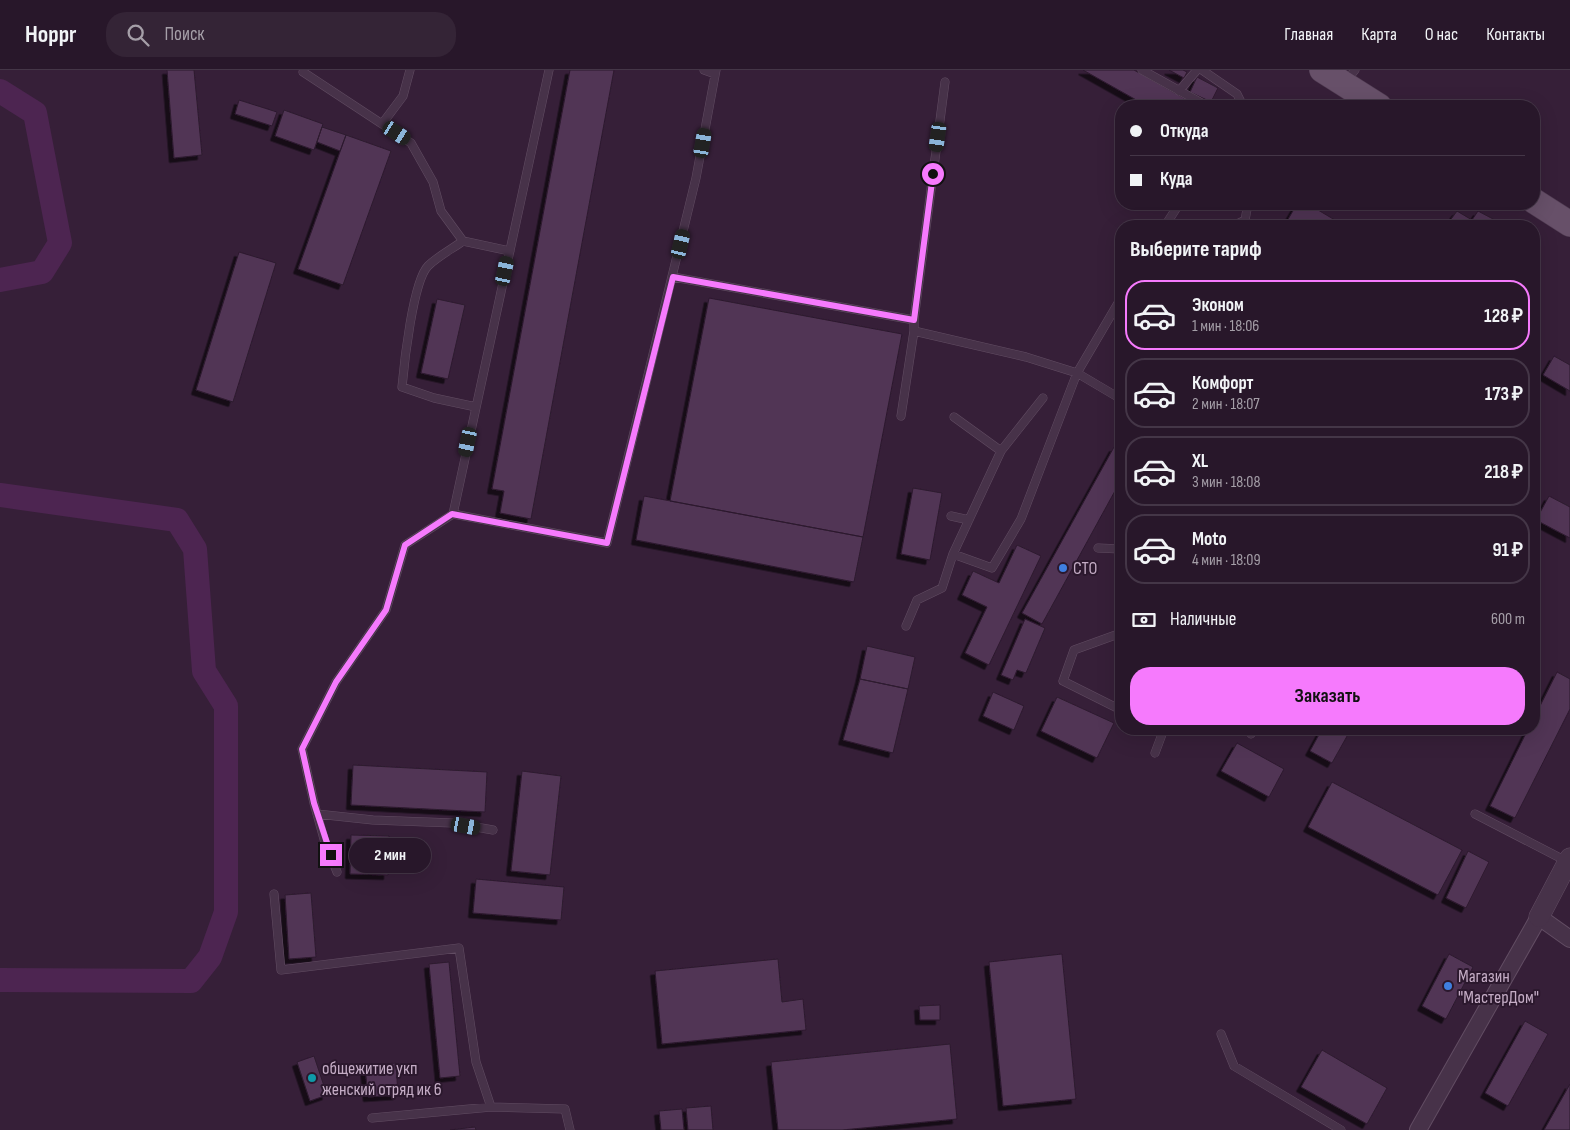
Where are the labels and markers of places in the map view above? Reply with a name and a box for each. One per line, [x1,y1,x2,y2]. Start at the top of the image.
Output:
place label: СТО [1073,558,1097,579]
marker: СТО [1057,562,1069,574]
place label: Магазин "МастерДом" [1458,966,1539,1008]
marker: Магазин "МастерДом" [1442,980,1454,992]
place label: общежитие укп женский отряд ик 6 [322,1058,442,1100]
marker: общежитие укп женский отряд ик 6 [306,1072,318,1084]

